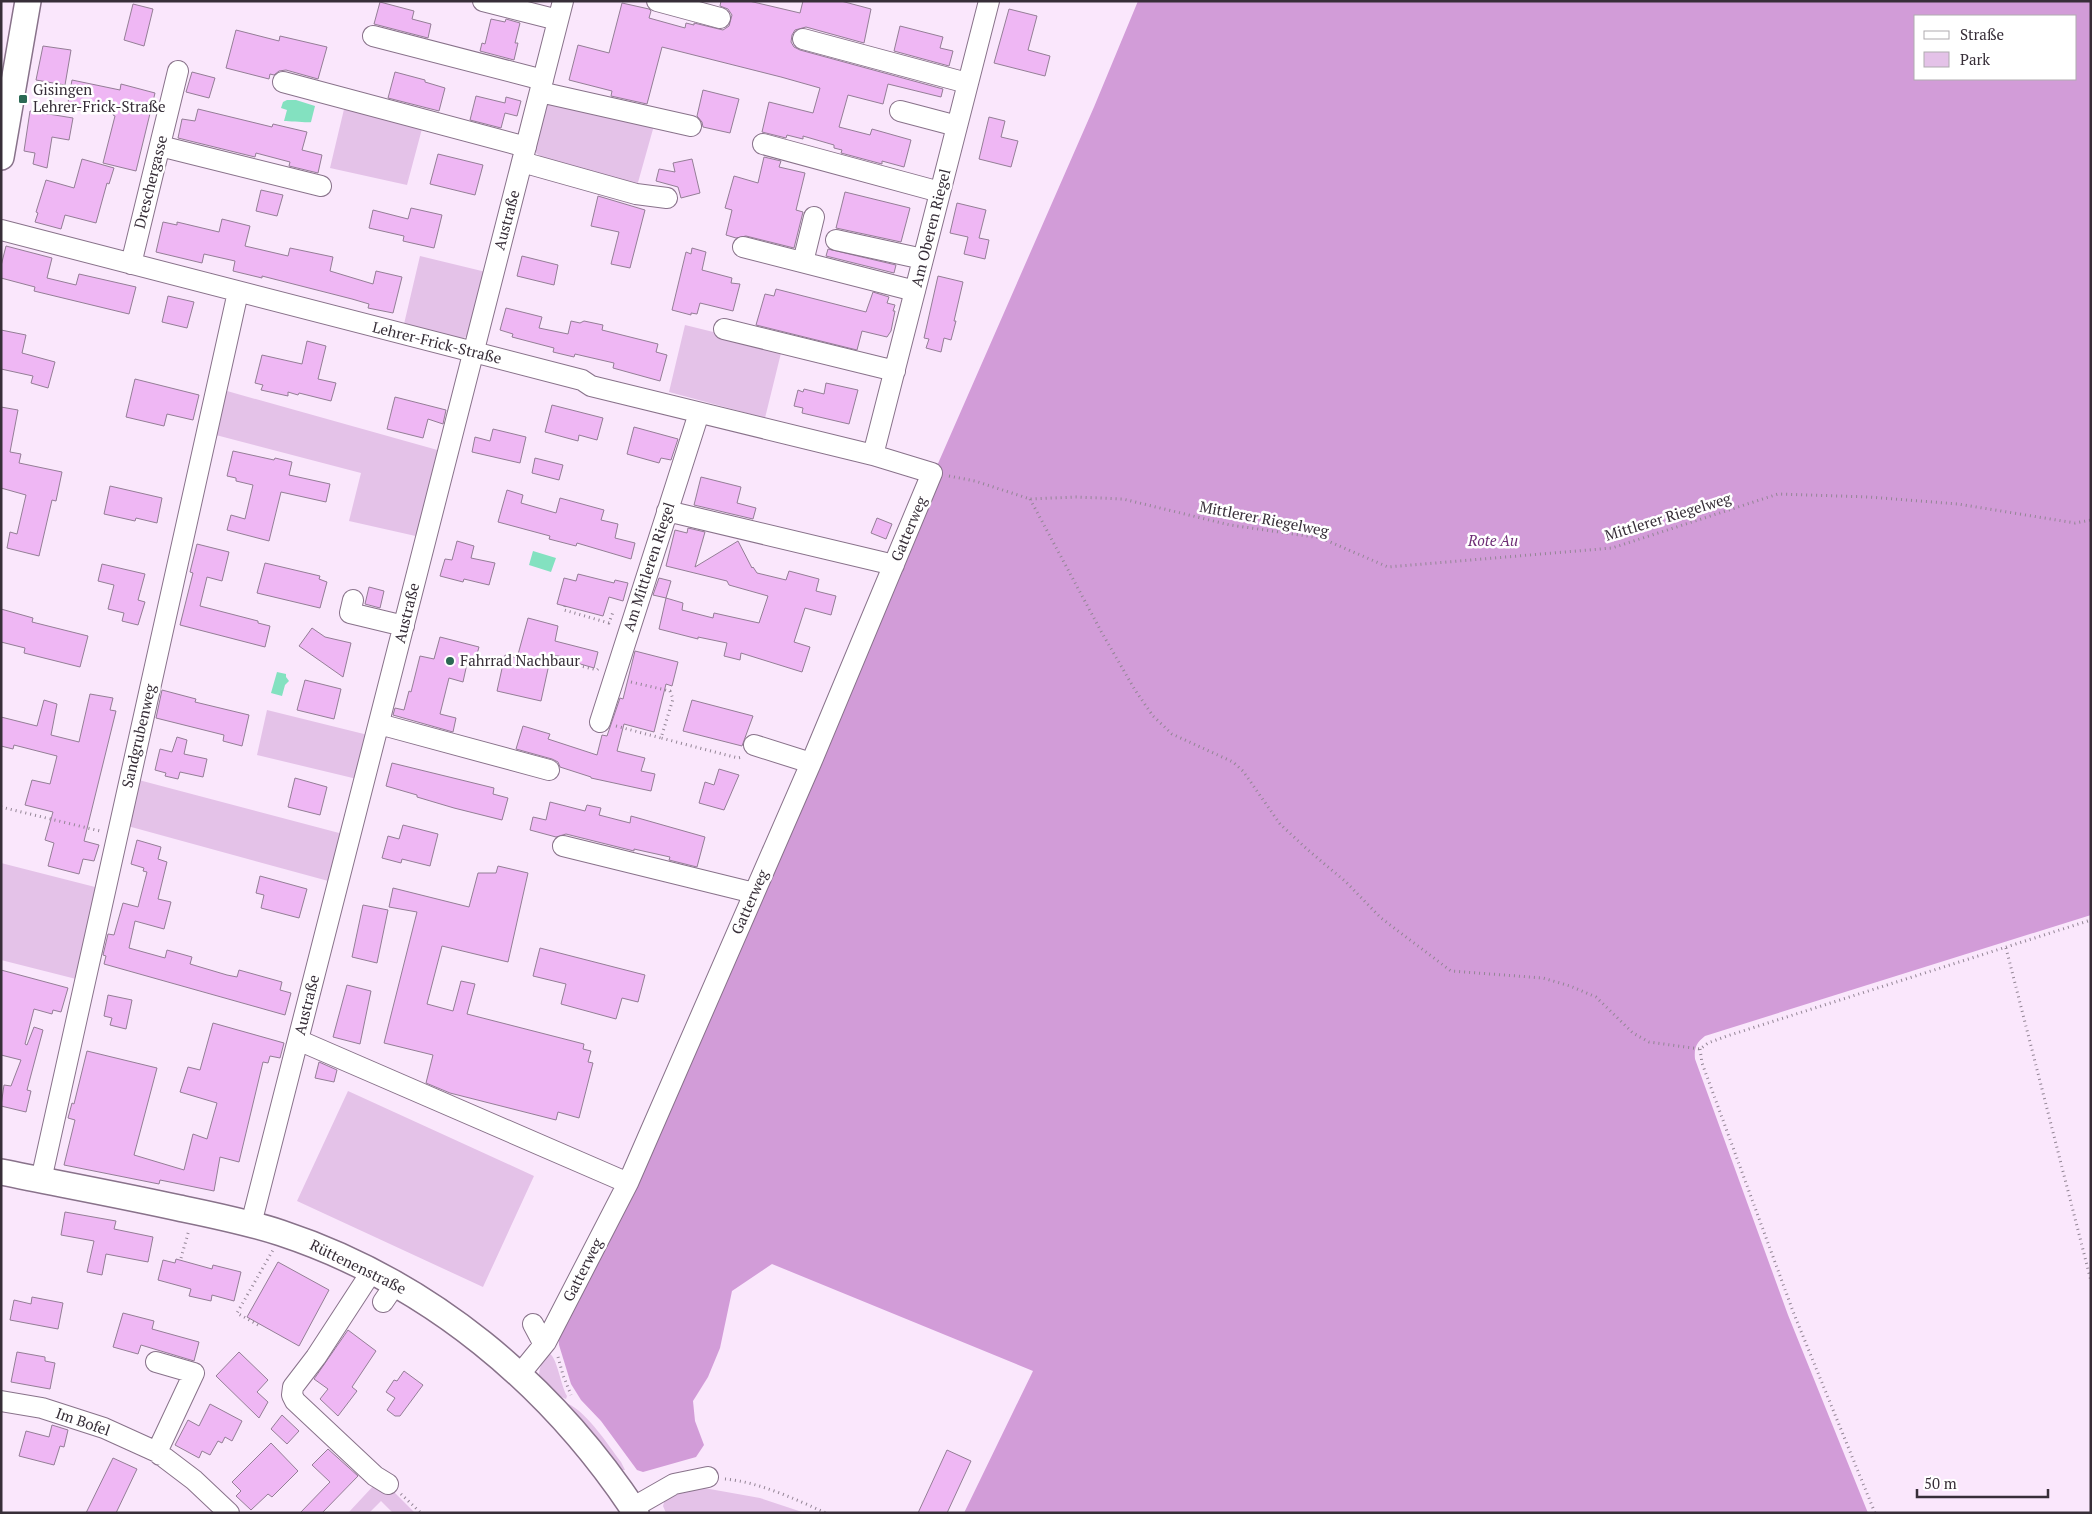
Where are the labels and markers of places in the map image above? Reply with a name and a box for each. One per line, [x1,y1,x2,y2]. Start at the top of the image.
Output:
place label: Gisingen Lehrer-Frick-Straße [33,79,166,116]
marker: Gisingen Lehrer-Frick-Straße [17,93,29,105]
place label: Fahrrad Nachbaur [460,650,580,670]
marker: Fahrrad Nachbaur [444,655,456,667]

